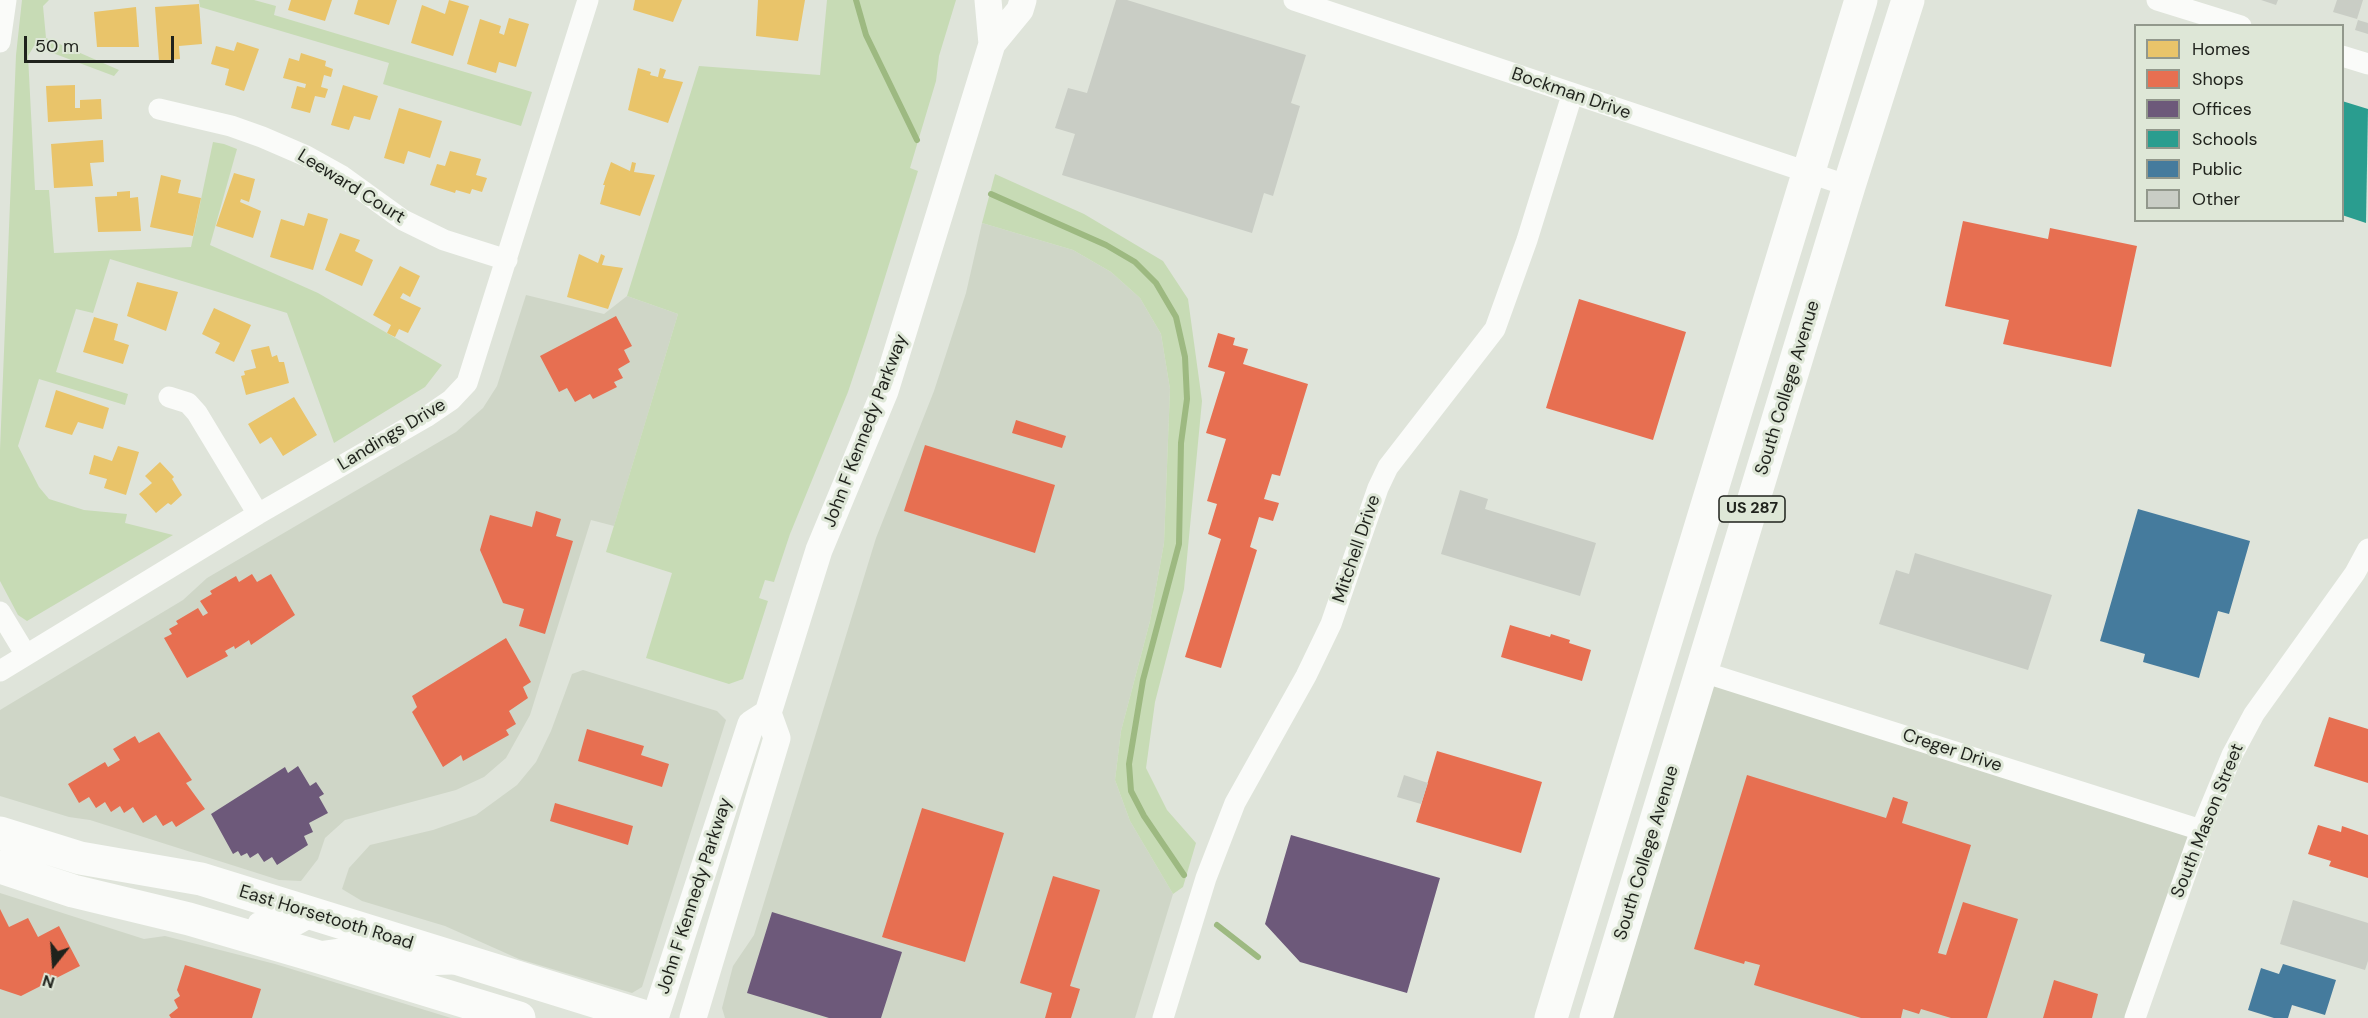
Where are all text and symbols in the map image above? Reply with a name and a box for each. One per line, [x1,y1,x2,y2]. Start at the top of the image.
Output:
scale bar [27,24,177,62]
legend [2134,24,2344,222]
text: 50 m [35,34,79,58]
text: Homes [2192,37,2250,61]
street label: Bockman Drive [1509,64,1633,124]
text: Shops [2192,67,2244,91]
text: Offices [2192,97,2252,121]
text: Schools [2192,127,2257,151]
street label: Leeward Court [293,145,409,229]
text: Public [2192,157,2243,181]
text: Other [2192,187,2240,211]
street label: South College Avenue [1751,298,1825,478]
street label: John F Kennedy Parkway [819,331,913,531]
street label: Landings Drive [334,394,450,476]
street label: Mitchell Drive [1328,492,1386,606]
road number: US 287 [1719,496,1785,522]
street label: Creger Drive [1900,725,2004,777]
street label: South Mason Street [2167,741,2249,901]
street label: South College Avenue [1610,763,1684,943]
street label: John F Kennedy Parkway [653,795,737,997]
street label: East Horsetooth Road [236,881,416,955]
north arrow [24,934,84,994]
text: N [40,970,57,993]

